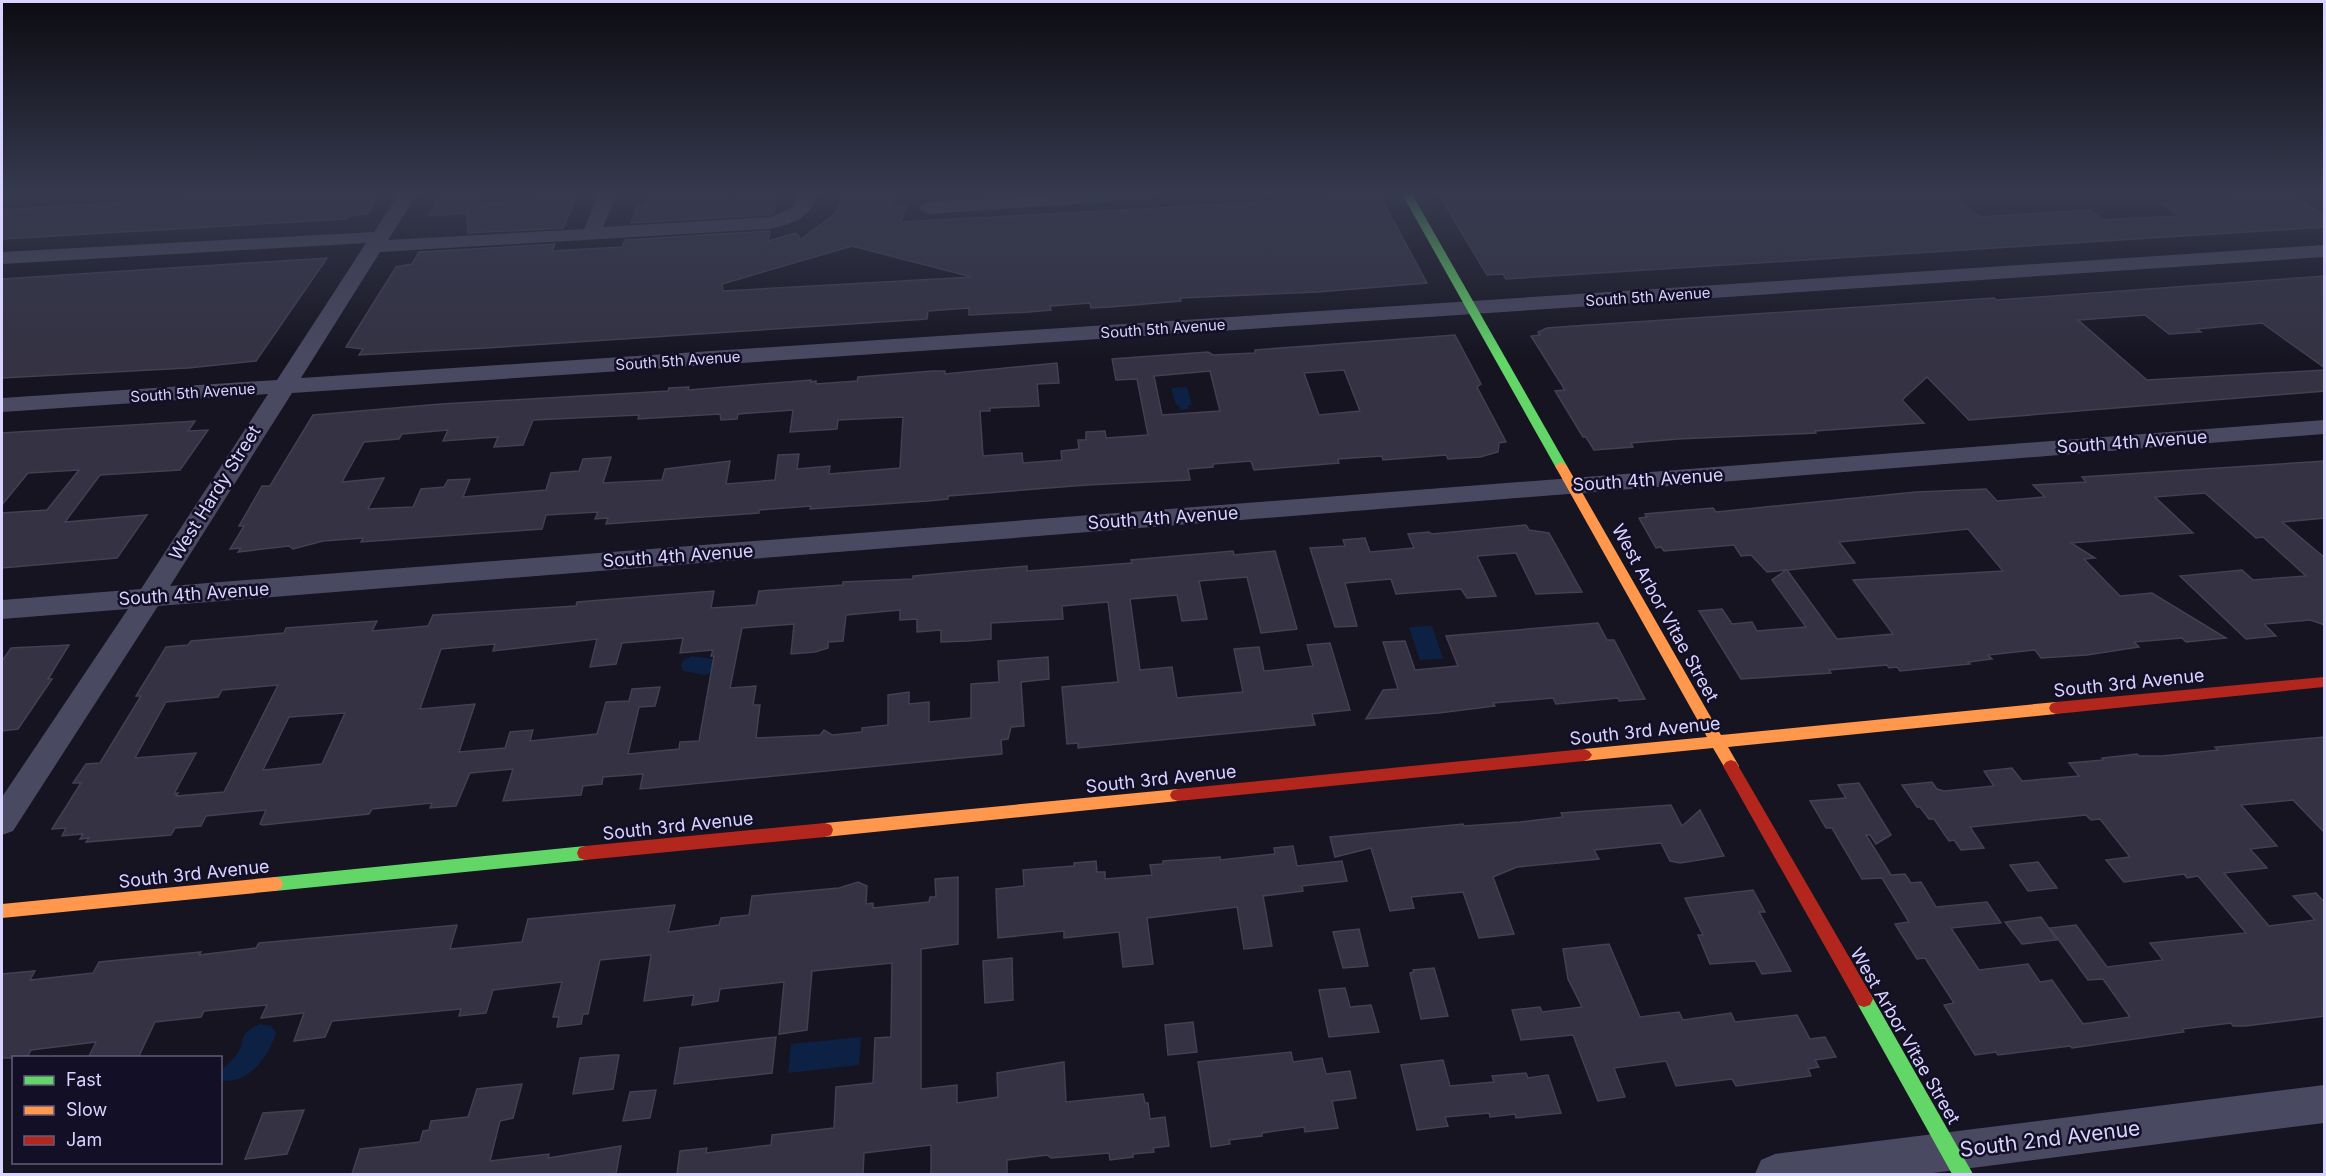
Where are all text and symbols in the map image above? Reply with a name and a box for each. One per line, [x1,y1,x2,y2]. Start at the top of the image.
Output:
street label: South 5th Avenue [1585,283,1711,310]
street label: South 5th Avenue [1100,315,1226,342]
street label: South 5th Avenue [615,347,741,374]
street label: South 5th Avenue [130,379,256,406]
street label: West Hardy Street [165,421,265,564]
street label: South 4th Avenue [2056,426,2208,457]
street label: South 4th Avenue [1572,464,1724,495]
street label: South 4th Avenue [1087,502,1239,533]
street label: West Arbor Vitae Street [1608,520,1723,705]
street label: South 4th Avenue [602,540,754,571]
street label: South 4th Avenue [118,578,270,609]
street label: South 3rd Avenue [2053,664,2205,701]
street label: South 3rd Avenue [1569,712,1721,749]
street label: South 3rd Avenue [1085,760,1237,797]
street label: South 3rd Avenue [602,807,754,844]
street label: South 3rd Avenue [118,855,270,892]
street label: West Arbor Vitae Street [1846,944,1965,1128]
legend [12,1056,222,1164]
text: Fast [66,1069,102,1090]
text: Slow [66,1099,107,1120]
street label: South 2nd Avenue [1958,1115,2142,1162]
text: Jam [66,1129,102,1150]

